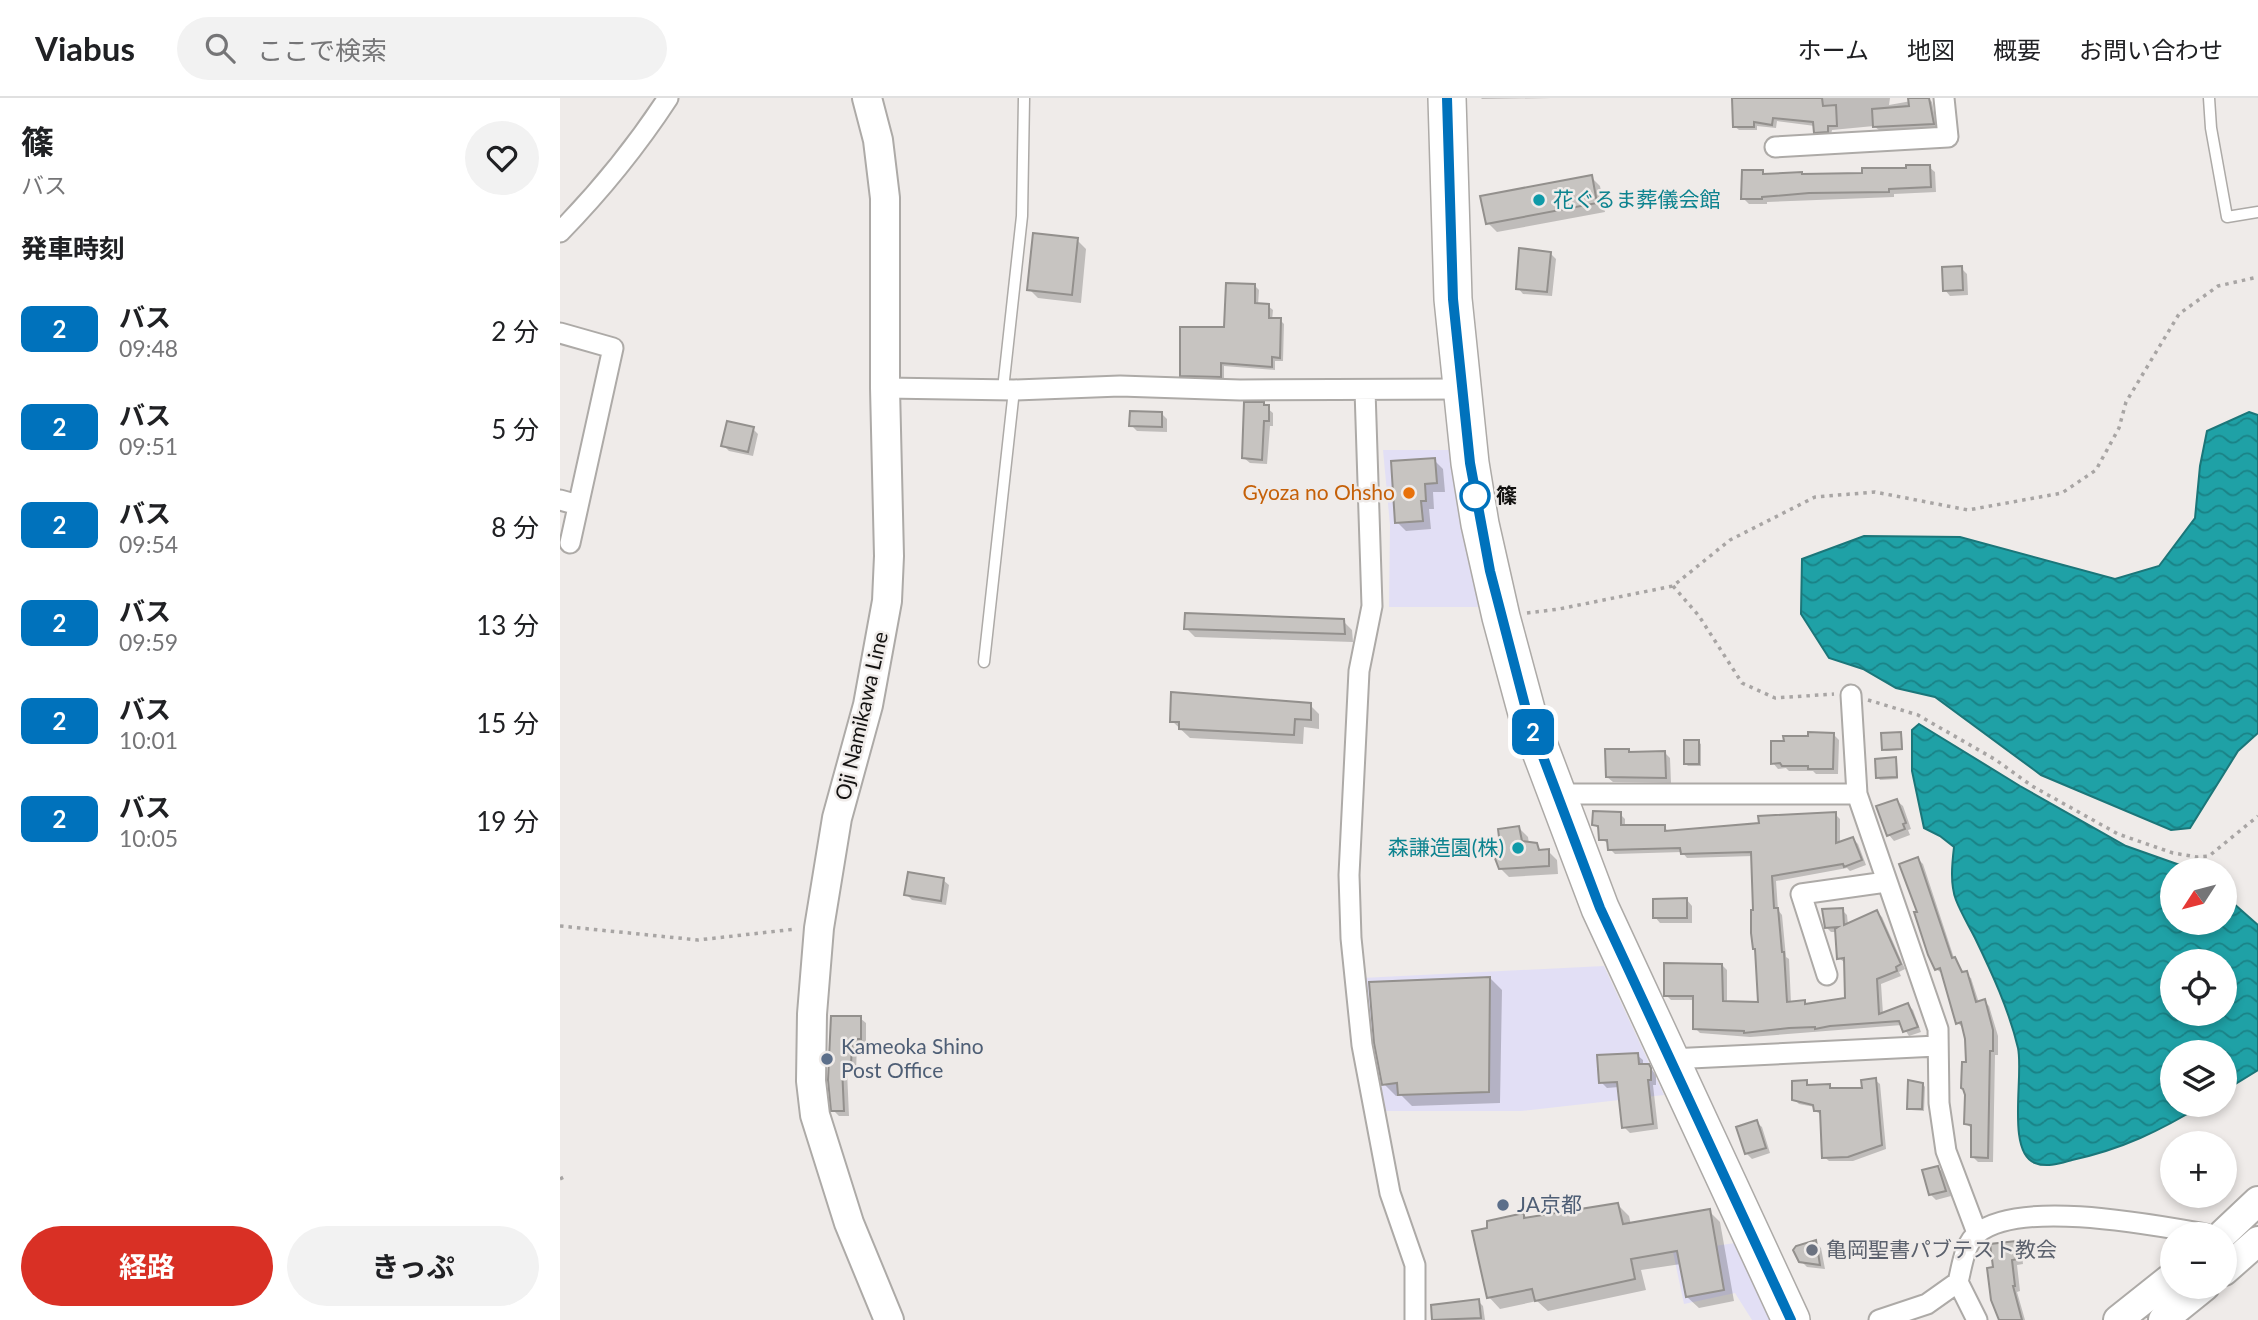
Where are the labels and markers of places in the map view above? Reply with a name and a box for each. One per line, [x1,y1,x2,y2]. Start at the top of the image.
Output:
place label: 花ぐるま葬儀会館 [1553,186,1721,211]
marker: 花ぐるま葬儀会館 [1531,192,1547,208]
place label: Gyoza no Ohsho [1242,479,1395,504]
marker: 篠 [1460,481,1490,511]
place label: 篠 [1496,482,1517,507]
marker: Gyoza no Ohsho [1401,485,1417,501]
place label: 森謙造園(株) [1388,834,1504,859]
marker: 森謙造園(株) [1510,840,1526,856]
place label: Kameoka Shino Post Office [841,1033,984,1082]
marker: Kameoka Shino Post Office [819,1051,835,1067]
place label: JA京都 [1517,1191,1582,1216]
marker: JA京都 [1495,1197,1511,1213]
place label: 亀岡聖書パブテスト教会 [1826,1236,2057,1261]
marker: 亀岡聖書パブテスト教会 [1804,1242,1820,1258]

